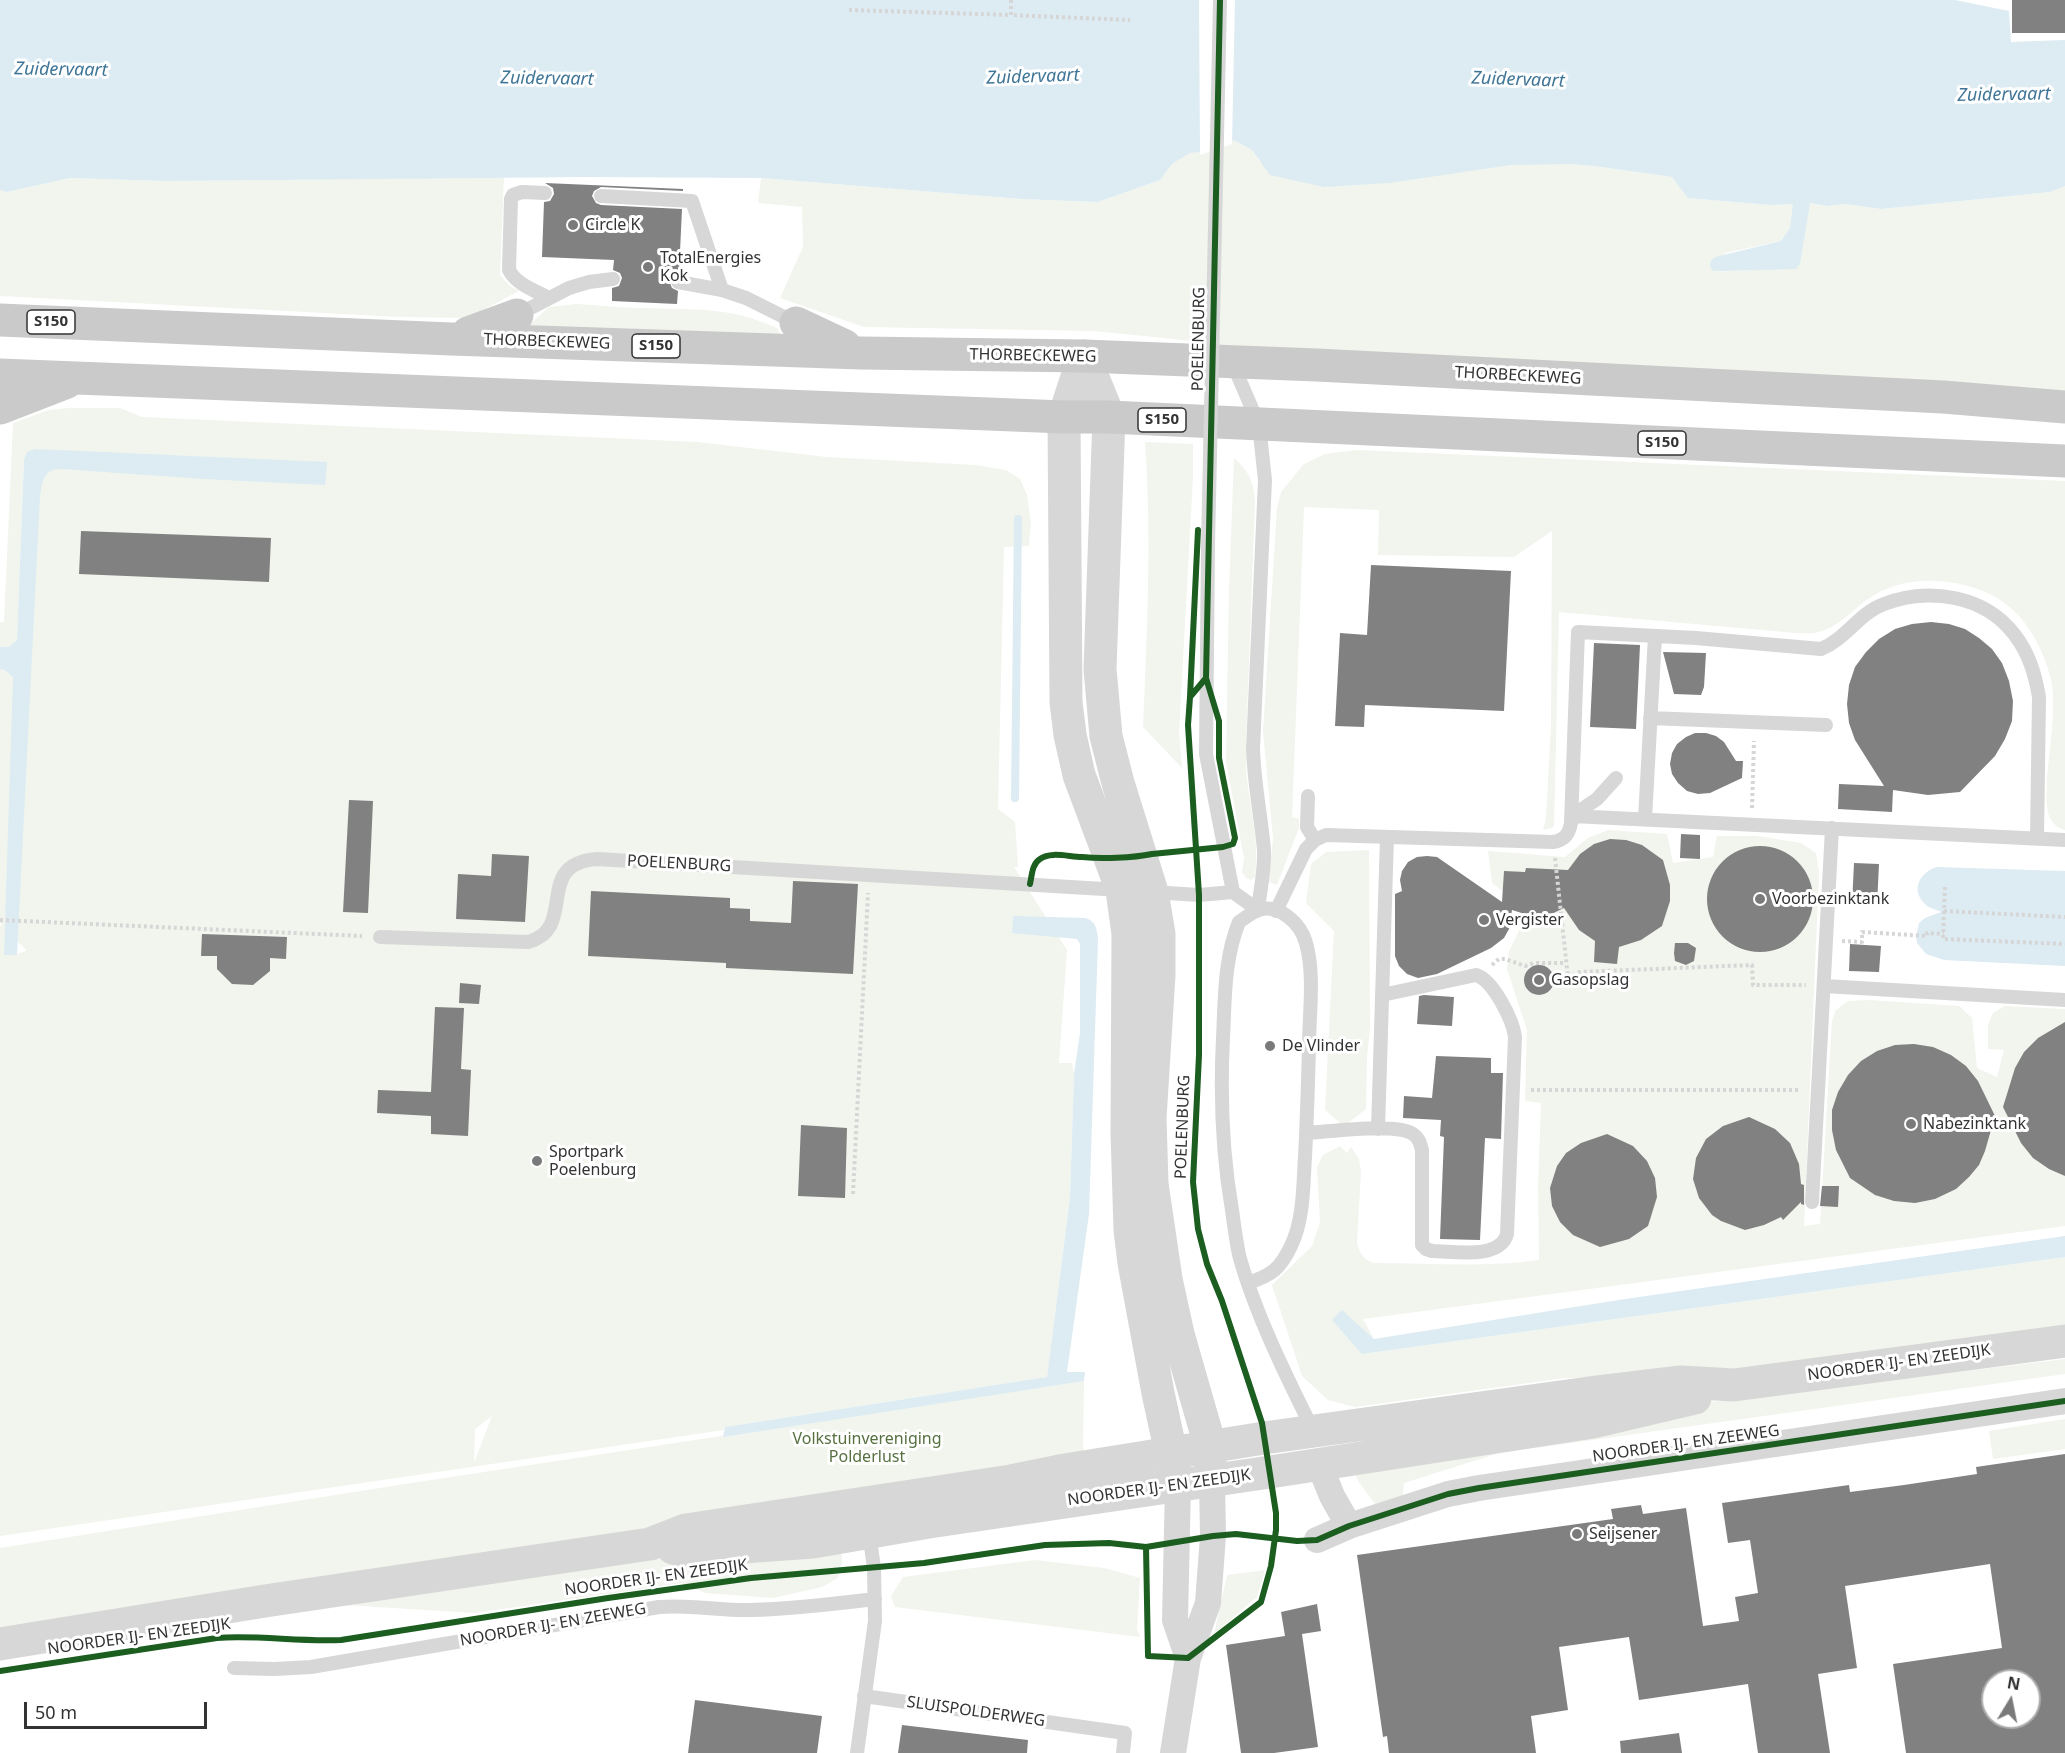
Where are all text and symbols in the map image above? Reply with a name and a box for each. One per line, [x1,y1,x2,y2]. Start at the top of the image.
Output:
water label: Zuidervaart [14,58,108,82]
water label: Zuidervaart [986,65,1080,89]
water label: Zuidervaart [500,67,594,91]
water label: Zuidervaart [1471,68,1565,92]
water label: Zuidervaart [1957,83,2051,107]
place label: Circle K [585,215,640,235]
marker: Circle K [566,218,580,232]
place label: TotalEnergies Kok [660,248,761,286]
marker: TotalEnergies Kok [641,260,655,274]
street label: POELENBURG [1188,287,1210,391]
road number: S150 [27,310,75,334]
street label: THORBECKEWEG [483,330,611,354]
road number: S150 [632,334,680,358]
street label: THORBECKEWEG [969,345,1097,367]
street label: THORBECKEWEG [1454,363,1582,389]
road number: S150 [1138,408,1186,432]
road number: S150 [1638,431,1686,455]
street label: POELENBURG [626,852,732,876]
place label: Voorbezinktank [1772,889,1889,909]
marker: Voorbezinktank [1753,892,1767,906]
place label: Vergister [1496,910,1564,930]
marker: Vergister [1477,913,1491,927]
place label: Gasopslag [1551,970,1629,990]
marker: Gasopslag [1532,973,1546,987]
place label: De Vlinder [1282,1036,1360,1056]
marker: De Vlinder [1263,1039,1277,1053]
street label: POELENBURG [1172,1075,1194,1179]
place label: Nabezinktank [1923,1114,2026,1134]
marker: Nabezinktank [1904,1117,1918,1131]
place label: Sportpark Poelenburg [549,1142,636,1180]
marker: Sportpark Poelenburg [530,1154,544,1168]
street label: NOORDER IJ- EN ZEEDIJK [1806,1341,1992,1385]
street label: NOORDER IJ- EN ZEEWEG [1591,1421,1781,1467]
park label: Volkstuinvereniging Polderlust [792,1429,942,1467]
street label: NOORDER IJ- EN ZEEDIJK [1066,1466,1252,1510]
place label: Seijsener [1589,1524,1657,1544]
marker: Seijsener [1570,1527,1584,1541]
street label: NOORDER IJ- EN ZEEDIJK [563,1556,749,1600]
street label: NOORDER IJ- EN ZEEWEG [459,1599,647,1651]
street label: NOORDER IJ- EN ZEEDIJK [46,1615,232,1659]
north arrow [1981,1669,2041,1729]
text: N [2005,1671,2022,1695]
scale bar [27,1690,210,1728]
street label: SLUISPOLDERWEG [906,1693,1046,1731]
text: 50 m [35,1700,77,1724]

